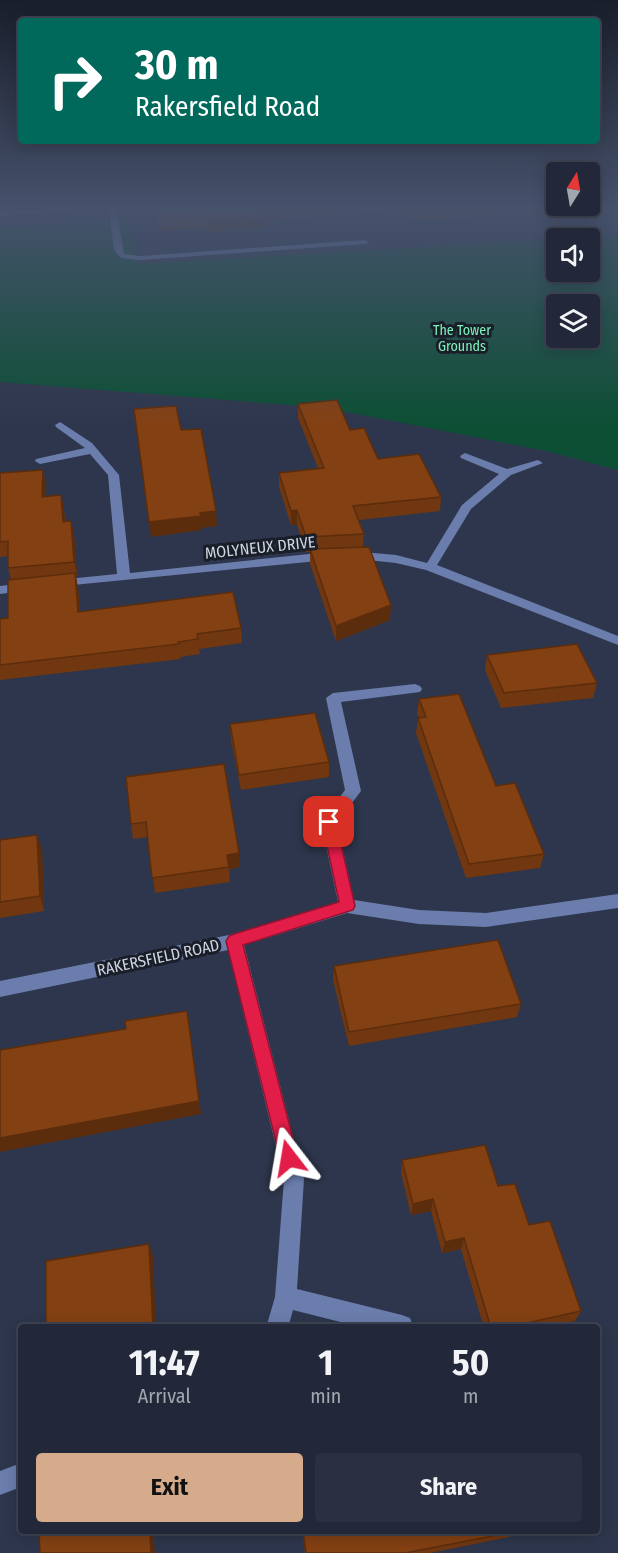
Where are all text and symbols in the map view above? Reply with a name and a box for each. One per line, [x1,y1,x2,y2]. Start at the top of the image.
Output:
text: 30 m [135,40,219,90]
icon: right [36,42,114,120]
text: Rakersfield Road [135,91,320,123]
north arrow [546,162,600,216]
map controls [546,162,600,348]
button: sound [546,228,600,282]
button: layers [546,294,600,348]
park label: The Tower Grounds [433,322,491,355]
street label: MOLYNEUX DRIVE [204,532,316,563]
pin [303,796,354,847]
icon: arrive [312,805,345,838]
street label: RAKERSFIELD ROAD [95,935,221,980]
position arrow [257,1126,321,1190]
text: 11:47 [129,1341,200,1385]
text: 1 [318,1341,333,1385]
text: 50 [452,1341,489,1385]
text: Arrival [138,1384,191,1408]
text: min [310,1384,341,1408]
text: m [463,1384,478,1408]
button: Exit [36,1453,303,1522]
button: Share [315,1453,582,1522]

